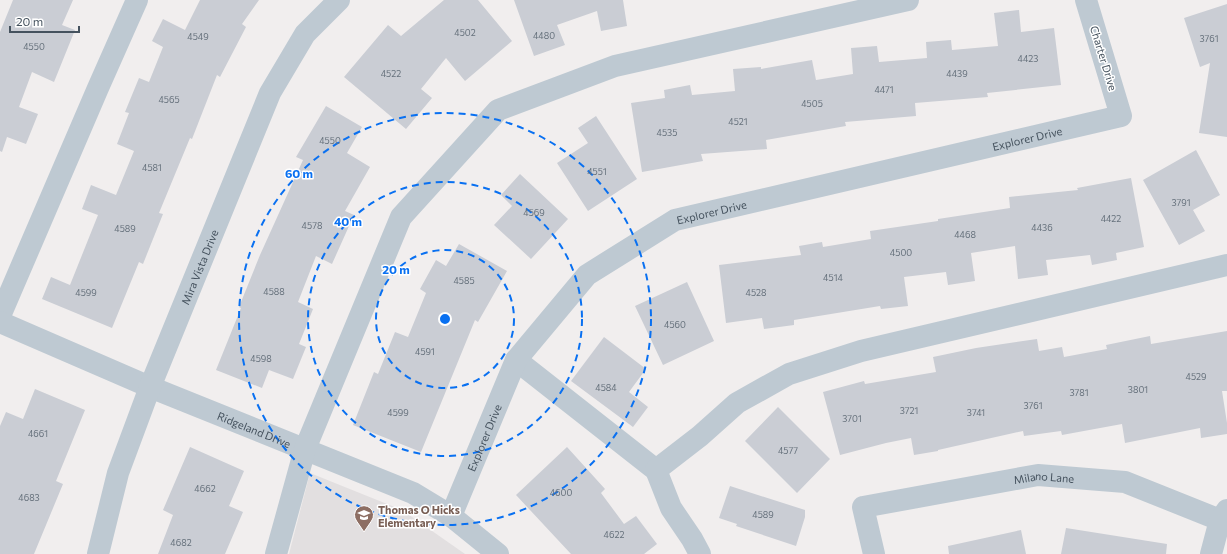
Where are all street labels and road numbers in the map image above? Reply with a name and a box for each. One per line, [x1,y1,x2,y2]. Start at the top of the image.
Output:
street label: Charter Drive [1088,24,1120,92]
street label: Explorer Drive [991,123,1063,152]
street label: Explorer Drive [675,197,748,226]
street label: Mira Vista Drive [178,227,220,306]
street label: Explorer Drive [464,402,504,473]
street label: Ridgeland Drive [216,408,293,450]
street label: Milano Lane [1012,468,1075,486]

